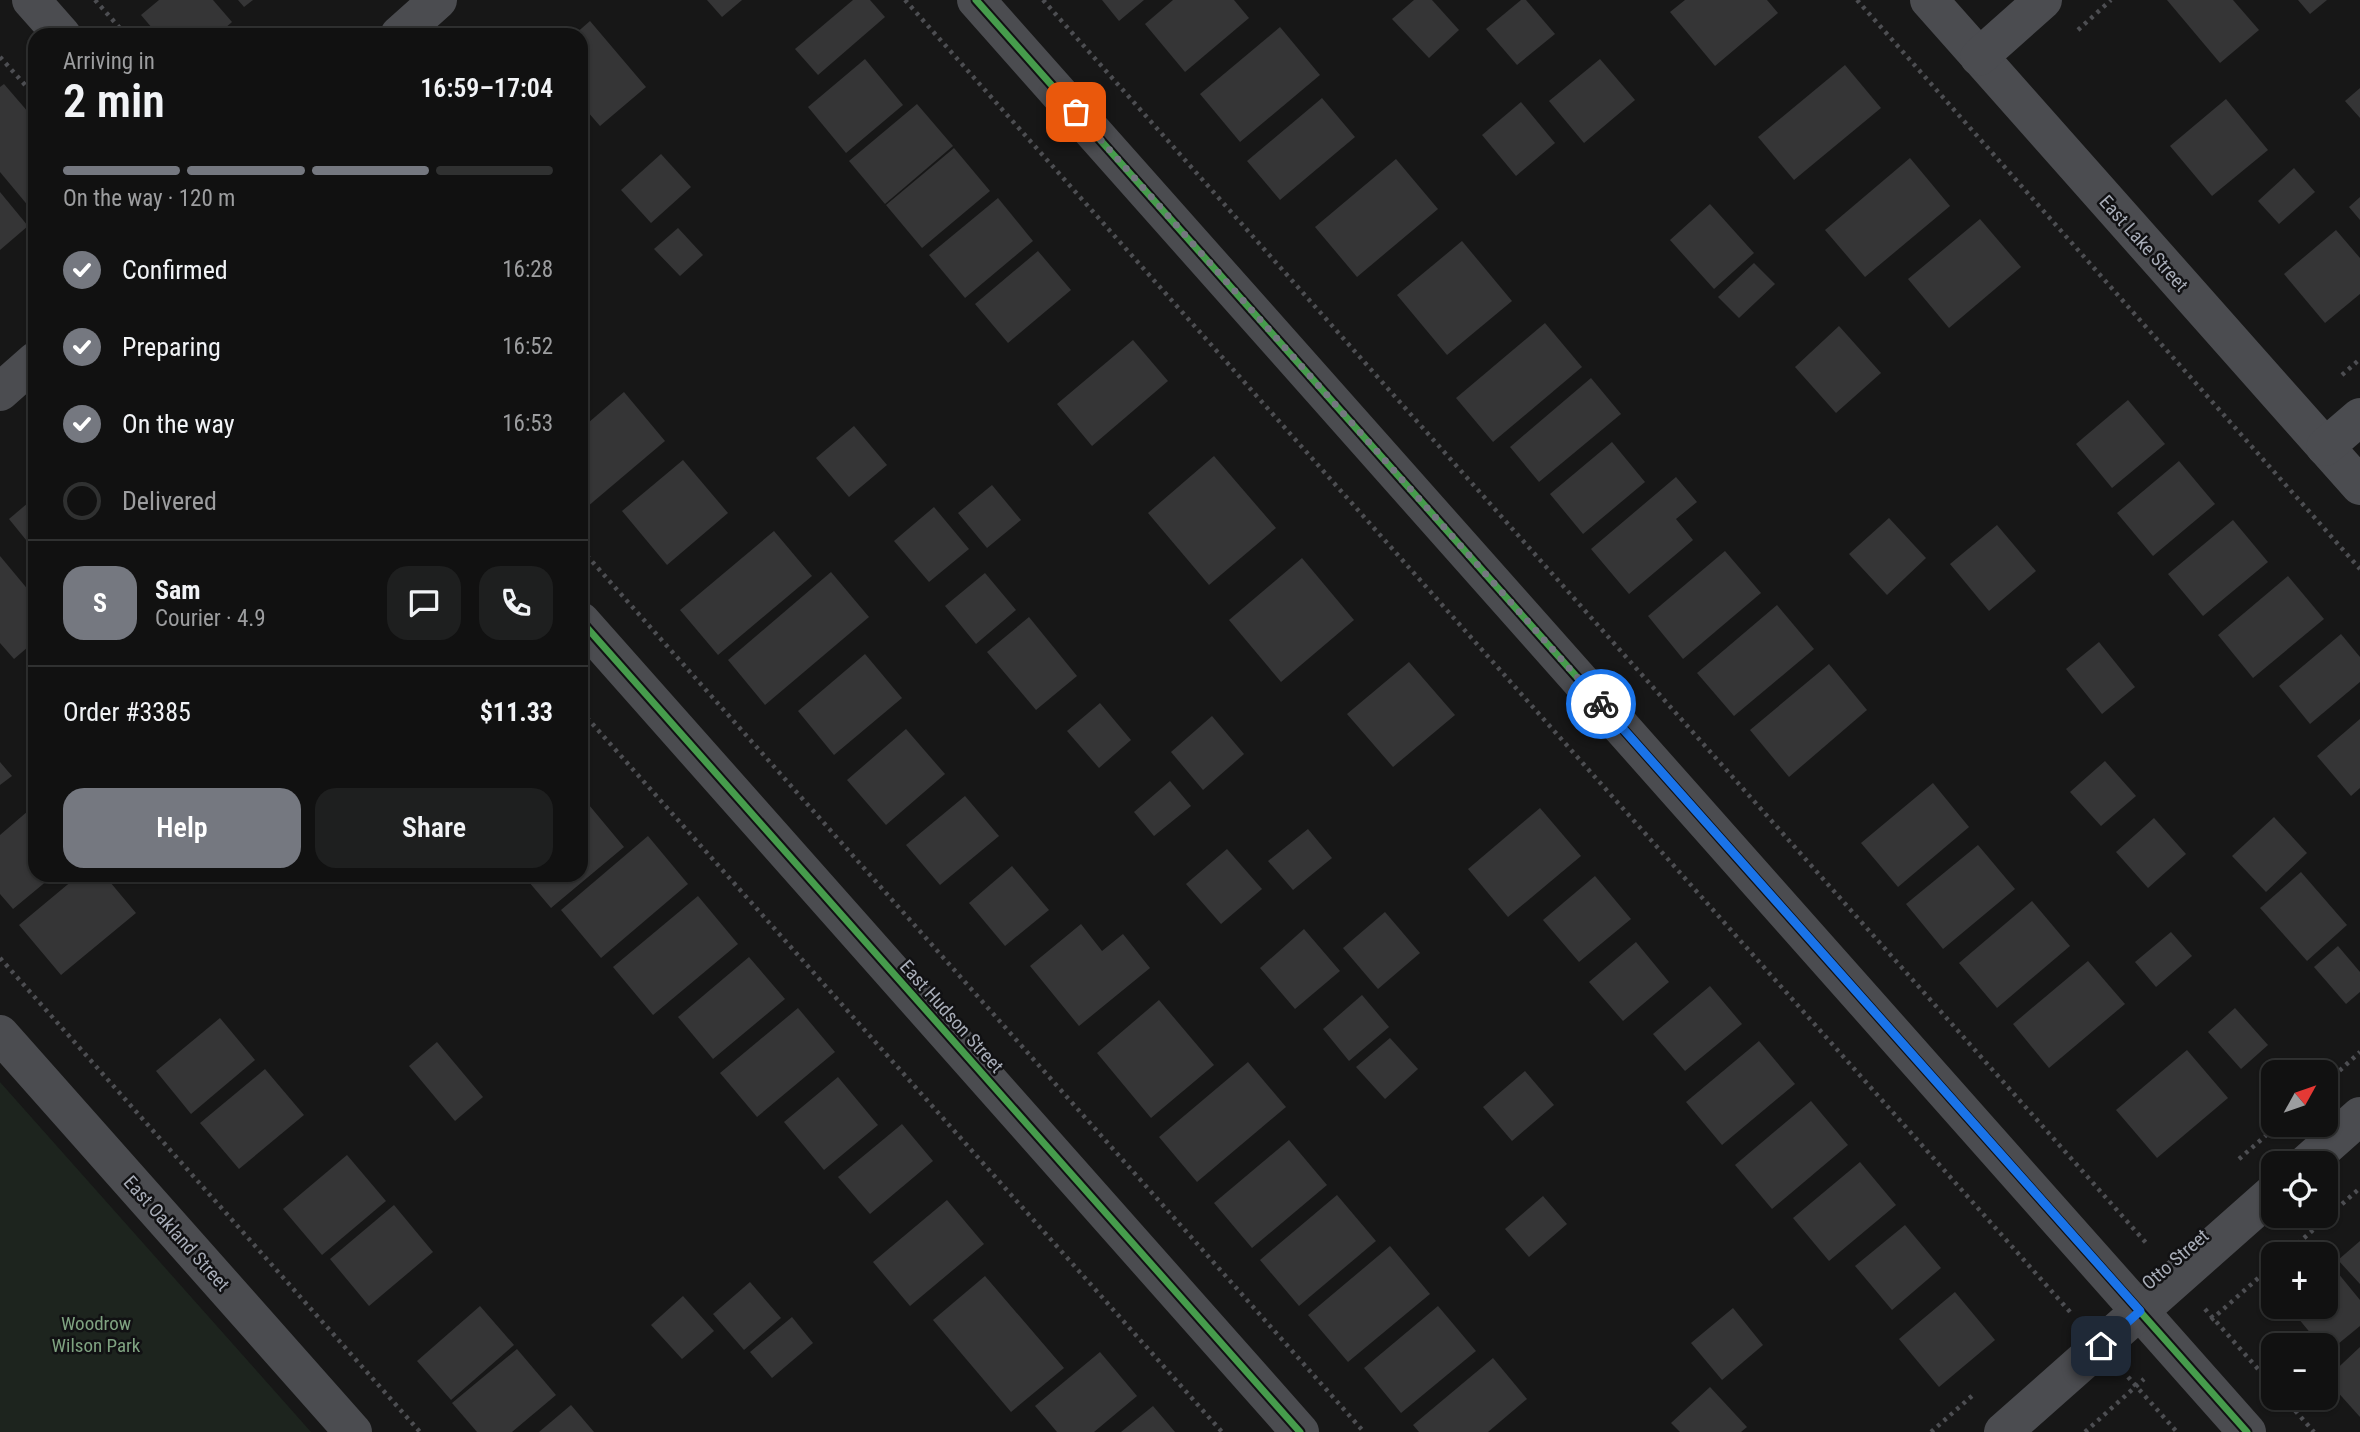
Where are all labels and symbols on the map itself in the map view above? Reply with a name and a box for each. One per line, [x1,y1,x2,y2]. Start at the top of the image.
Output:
pin [1046,82,1106,142]
street label: East Lake Street [2094,190,2193,296]
courier [1566,669,1636,739]
street label: East Hudson Street [895,955,1008,1077]
north arrow [2261,1060,2338,1138]
street label: East Oakland Street [119,1171,234,1296]
street label: Otto Street [2137,1224,2213,1295]
park label: Woodrow Wilson Park [52,1312,141,1357]
pin [2071,1316,2131,1376]

